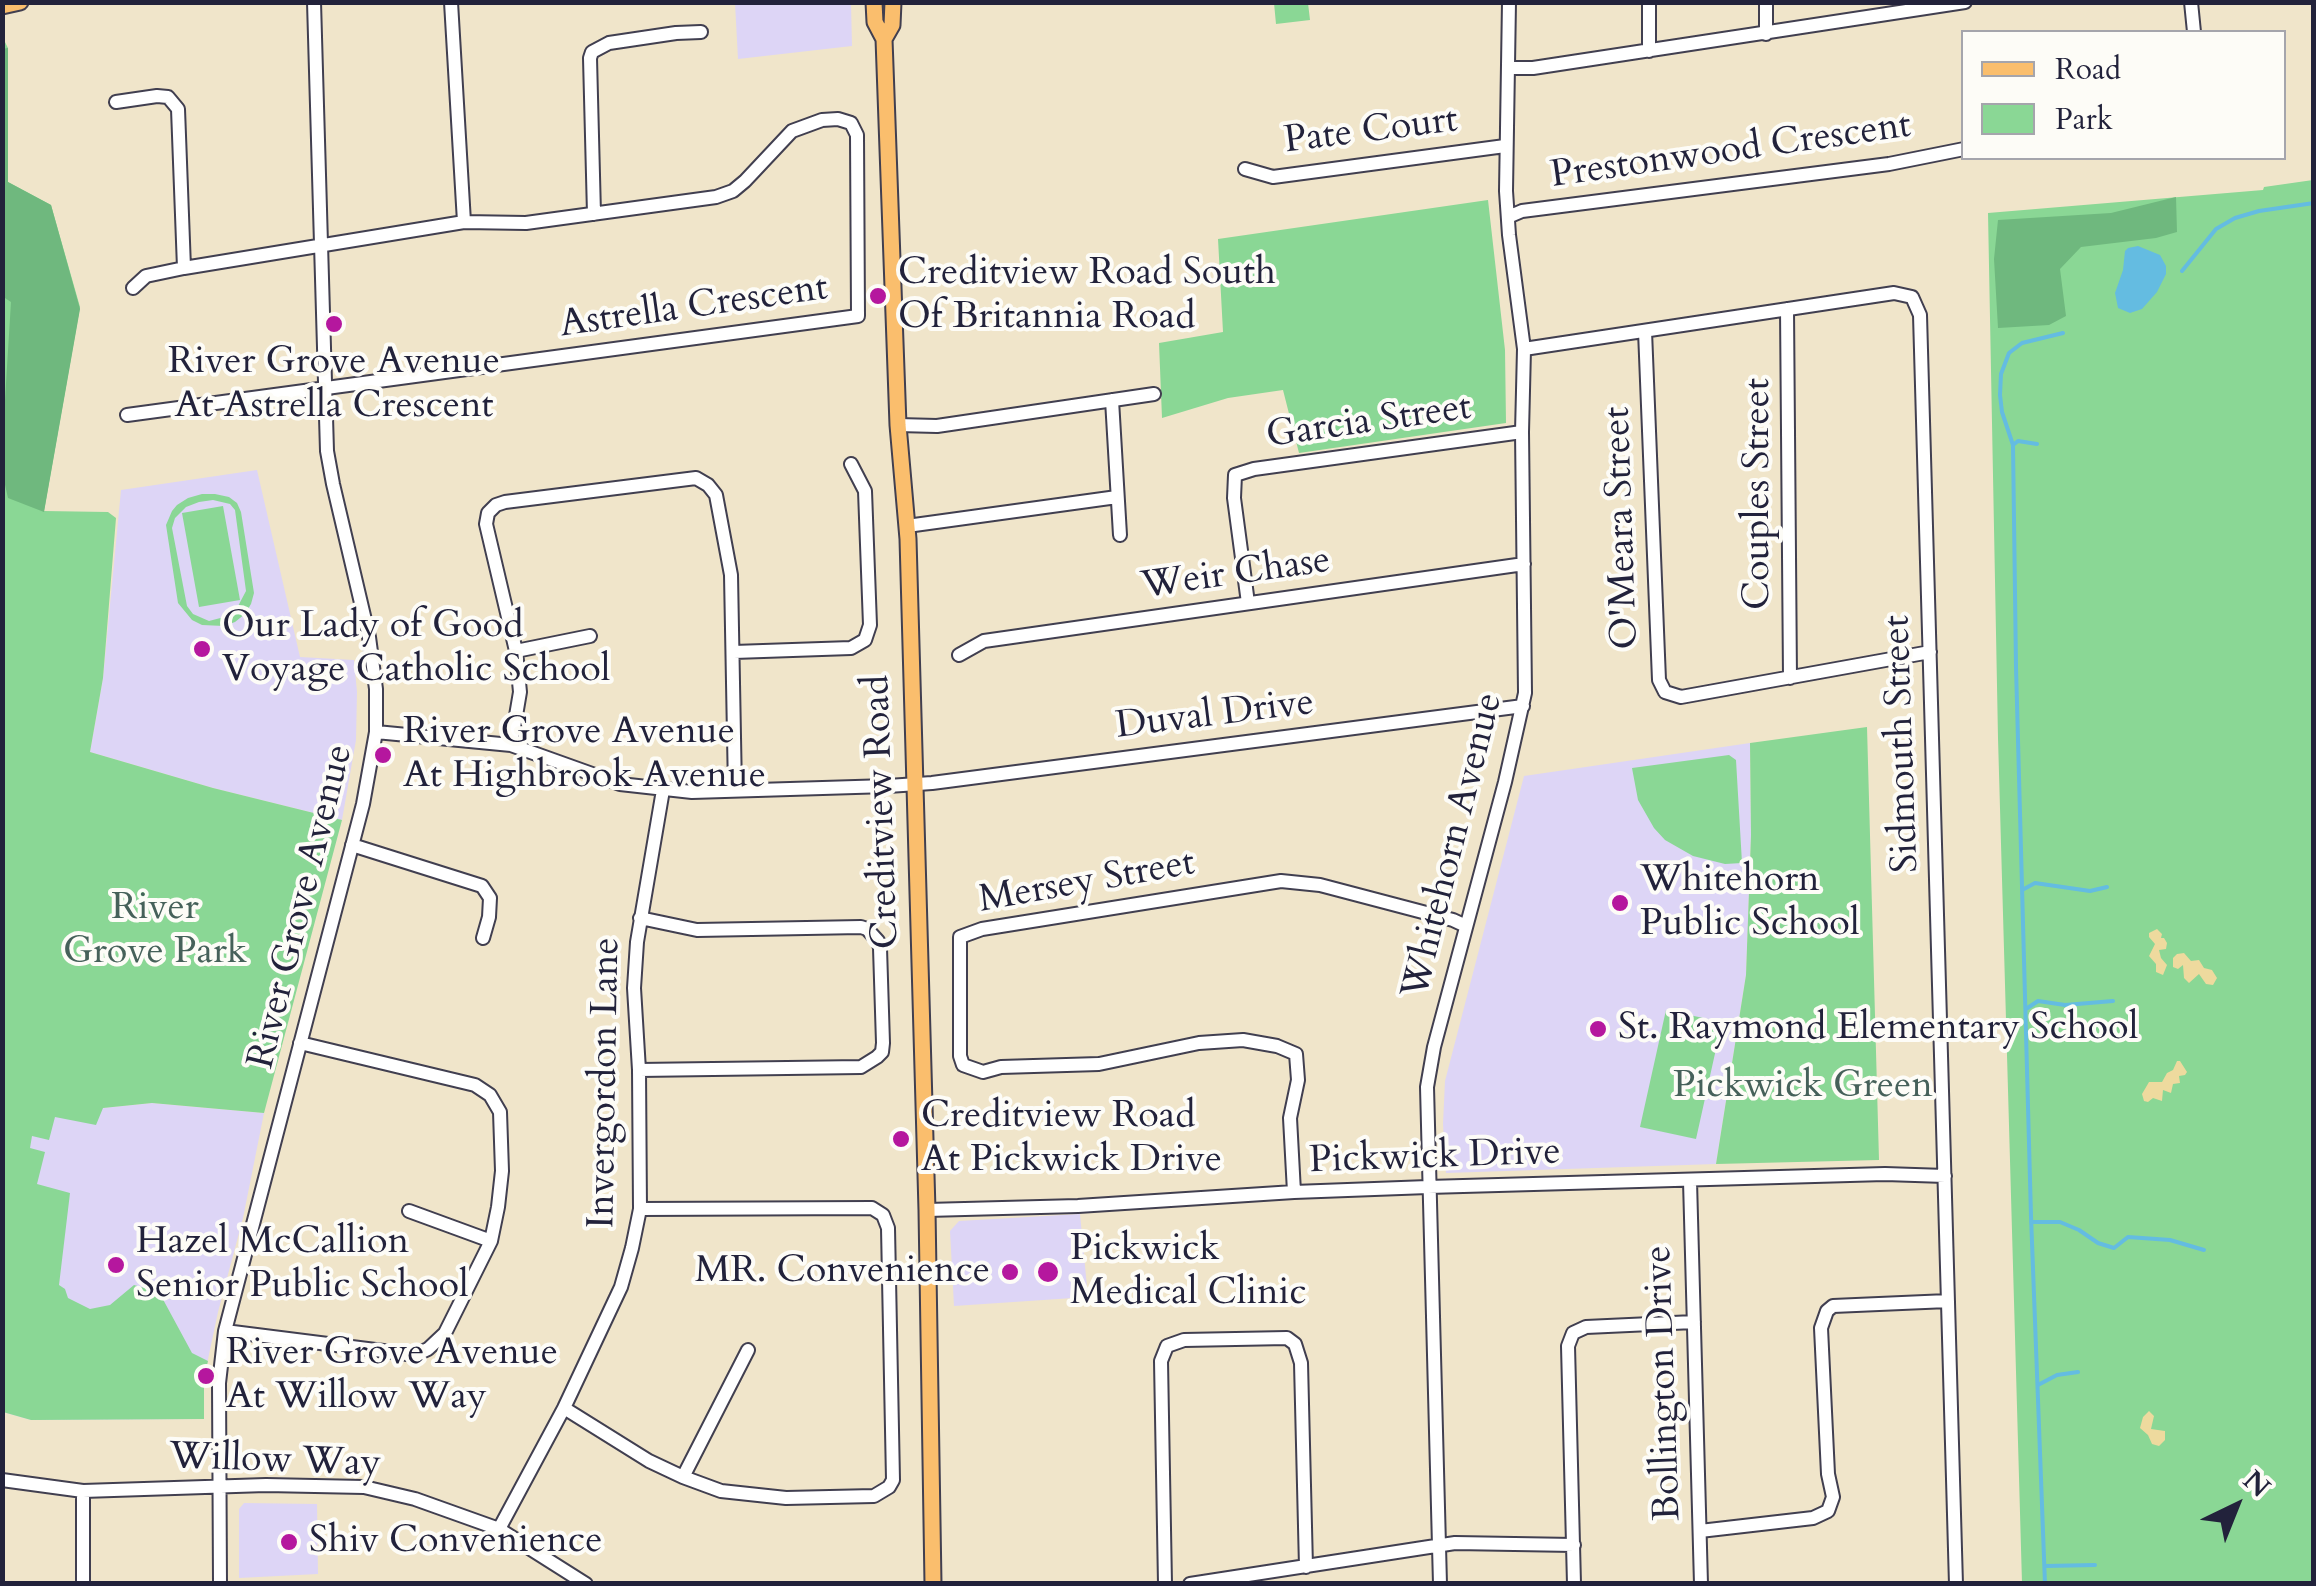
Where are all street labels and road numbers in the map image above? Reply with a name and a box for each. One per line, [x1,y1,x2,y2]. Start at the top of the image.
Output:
street label: Pate Court [1282,99,1460,165]
street label: Prestonwood Crescent [1548,104,1914,200]
street label: Astrella Crescent [557,267,831,349]
street label: Couples Street [1736,378,1782,610]
street label: Garcia Street [1264,386,1474,460]
street label: O'Meara Street [1596,406,1650,650]
street label: Weir Chase [1139,539,1333,611]
street label: Sidmouth Street [1876,614,1930,874]
street label: Creditview Road [855,674,911,950]
street label: Duval Drive [1113,681,1317,751]
street label: Whitehorn Avenue [1394,689,1514,1003]
street label: River Grove Avenue [240,740,364,1074]
street label: Mersey Street [975,842,1199,924]
street label: Invergordon Lane [581,937,631,1229]
street label: Pickwick Drive [1308,1131,1562,1185]
street label: Bollington Drive [1637,1245,1693,1521]
street label: Willow Way [168,1436,382,1488]

